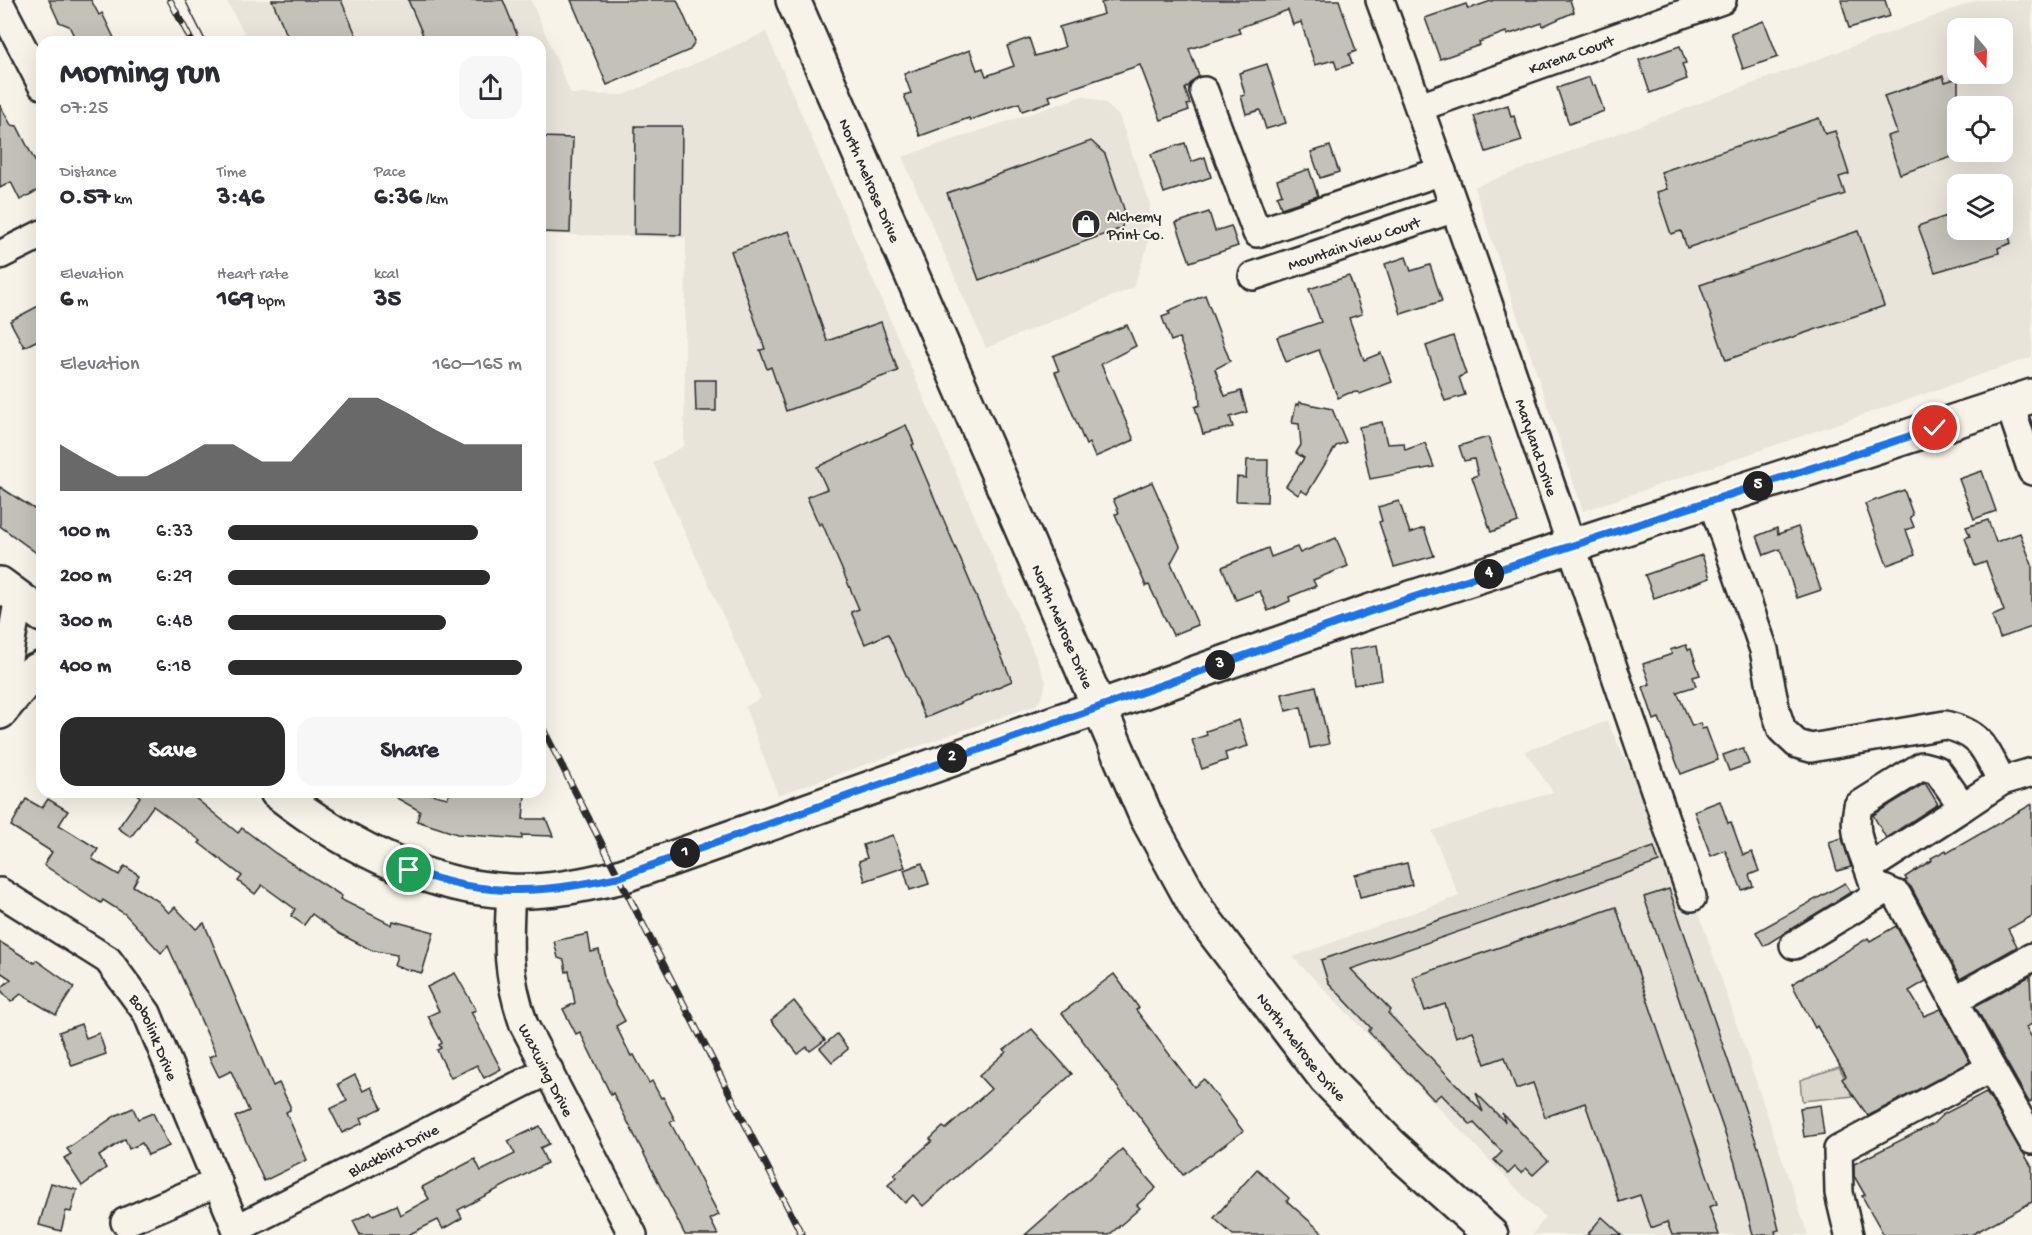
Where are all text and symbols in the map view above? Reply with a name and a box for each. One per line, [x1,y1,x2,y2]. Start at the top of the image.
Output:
north arrow [1947,18,2013,84]
map controls [1947,18,2013,240]
street label: Karena Court [1527,33,1618,81]
text: Morning run [60,56,220,94]
button: share [459,56,522,119]
button: locate [1947,96,2013,162]
text: 07:25 [60,98,108,121]
street label: North Melrose Drive [832,116,903,247]
text: Distance [60,164,117,183]
text: Time [217,164,246,183]
text: Pace [374,164,405,183]
button: layers [1947,174,2013,240]
text: 0.57 [60,183,110,214]
text: 3:46 [217,183,264,214]
text: 6:36 [374,183,422,214]
text: km [110,191,132,210]
text: /km [422,191,448,210]
shop icon: Alchemy Print Co. [1070,208,1102,240]
place label: Alchemy Print Co. [1106,209,1165,246]
street label: Mountain View Court [1286,214,1425,277]
text: Elevation [60,266,124,285]
text: Heart rate [217,266,289,285]
text: kcal [374,266,399,285]
text: 6 [60,285,73,316]
text: 169 [217,285,254,316]
text: 35 [374,285,401,316]
text: m [73,293,88,312]
text: bpm [254,293,285,312]
text: Elevation [60,354,140,377]
text: 160–165 m [433,354,522,377]
street label: Maryland Drive [1509,397,1560,500]
pin [1909,402,1960,453]
icon: check [1918,411,1951,444]
pin: 5 [1743,471,1773,501]
text: 5 [1754,476,1762,495]
text: 100 m [60,521,110,544]
text: 6:33 [156,521,193,544]
pin: 4 [1474,559,1504,589]
street label: North Melrose Drive [1025,562,1096,693]
text: 4 [1485,564,1493,583]
text: 200 m [60,566,111,589]
text: 6:29 [156,566,192,589]
text: 300 m [60,611,112,634]
text: 6:48 [156,611,193,634]
pin: 3 [1205,650,1235,680]
text: 3 [1216,655,1224,674]
text: 400 m [60,656,111,679]
text: 6:18 [156,656,191,679]
button: Save [60,717,285,786]
button: Share [297,717,522,786]
pin: 2 [937,743,967,773]
text: 2 [948,748,956,767]
pin: 1 [670,838,700,868]
text: 1 [682,843,688,862]
pin [383,844,434,895]
icon: arrive [392,853,425,886]
street label: North Melrose Drive [1251,990,1349,1107]
street label: Bobolink Drive [123,991,180,1085]
street label: Waxwing Drive [512,1021,576,1122]
street label: Blackbird Drive [345,1121,444,1184]

